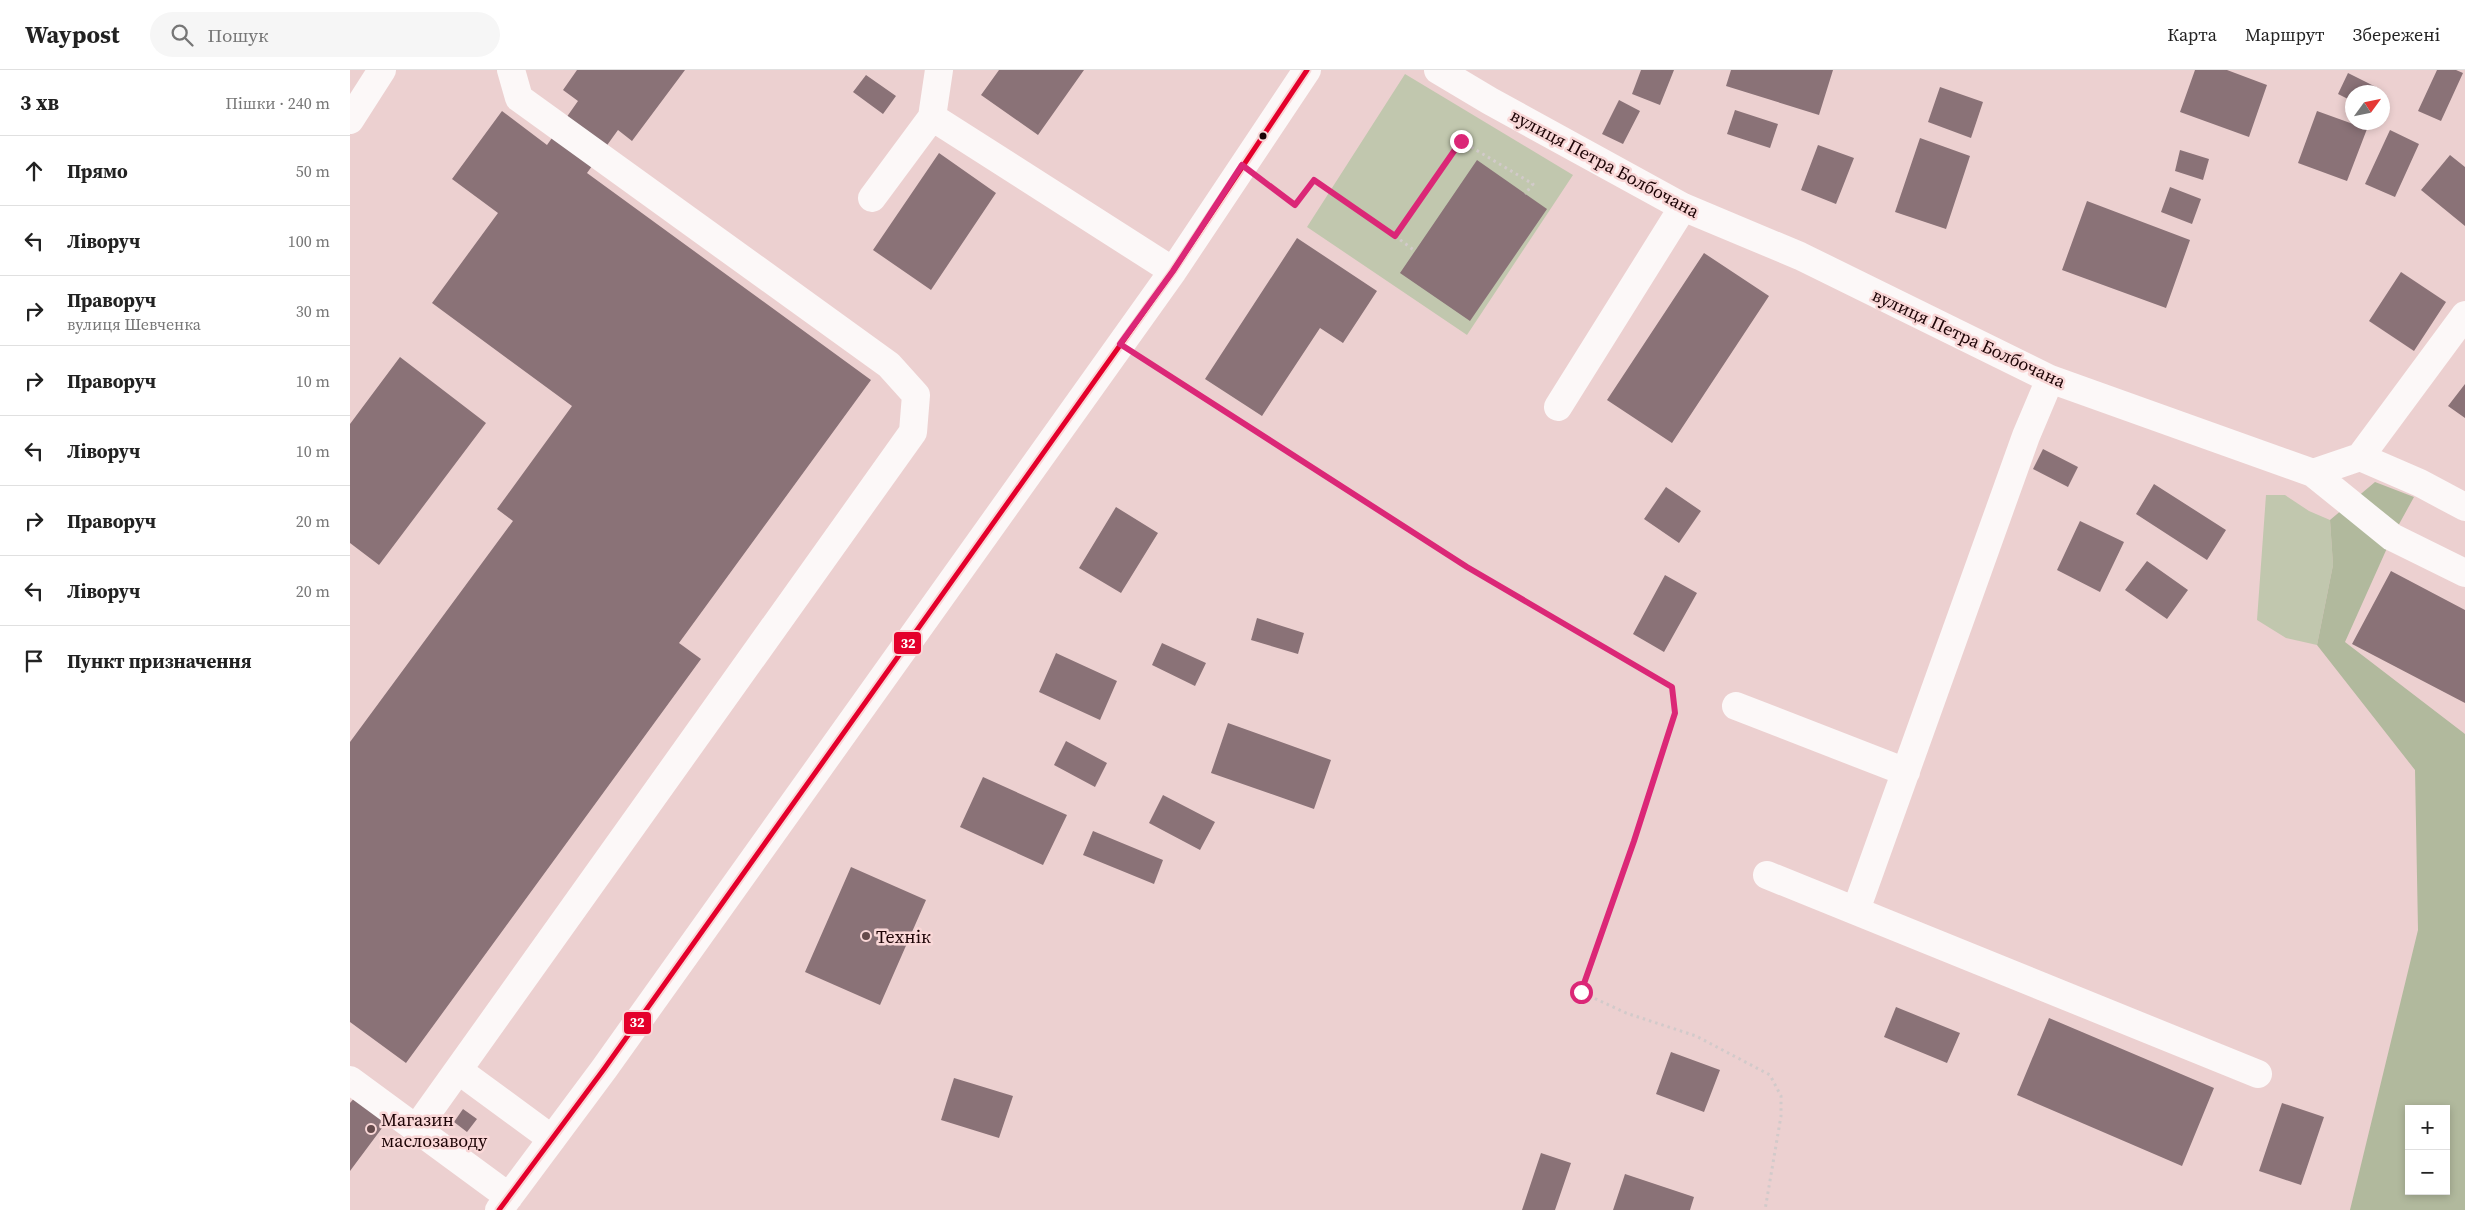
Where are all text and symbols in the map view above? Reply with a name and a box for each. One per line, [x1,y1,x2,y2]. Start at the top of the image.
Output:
search box [150,12,500,57]
text: Waypost [25,18,120,51]
icon: search [168,21,196,49]
text: Пошук [208,22,269,48]
text: Карта [2167,22,2217,47]
text: Маршрут [2245,22,2324,47]
text: Збережені [2352,22,2440,47]
north arrow [2345,85,2390,130]
text: 3 хв [20,88,59,117]
text: Пішки · 240 m [226,92,330,114]
street label: вулиця Петра Болбочана [1506,103,1705,224]
route end [1450,130,1473,153]
unlabelled marker [1258,131,1268,141]
icon: ahead [20,157,48,185]
text: Прямо [67,158,128,184]
text: 50 m [296,160,330,182]
icon: left [20,227,48,255]
text: Ліворуч [67,228,140,254]
text: 100 m [288,230,330,252]
street label: вулиця Петра Болбочана [1868,282,2070,394]
text: Праворуч [67,287,156,313]
icon: right [20,297,48,325]
text: 30 m [296,300,330,322]
text: вулиця Шевченка [67,313,201,335]
icon: right [20,367,48,395]
text: Праворуч [67,368,156,394]
text: 10 m [296,370,330,392]
icon: left [20,437,48,465]
text: Ліворуч [67,438,140,464]
text: 10 m [296,440,330,462]
icon: right [20,507,48,535]
text: Праворуч [67,508,156,534]
text: 20 m [296,510,330,532]
icon: left [20,577,48,605]
text: Ліворуч [67,578,140,604]
text: 20 m [296,580,330,602]
line badge: 32 [893,631,922,655]
text: 32 [900,633,916,653]
icon: arrive [20,647,48,675]
text: Пункт призначення [67,648,252,674]
place label: Технік [876,924,931,949]
marker: Технік [860,930,872,942]
route start [1570,981,1593,1004]
line badge: 32 [623,1011,652,1035]
text: 32 [629,1012,645,1032]
map controls [2405,1105,2450,1195]
button: + [2405,1105,2450,1150]
place label: Магазин маслозаводу [381,1107,488,1153]
marker: Магазин маслозаводу [365,1123,377,1135]
button: − [2405,1150,2450,1195]

